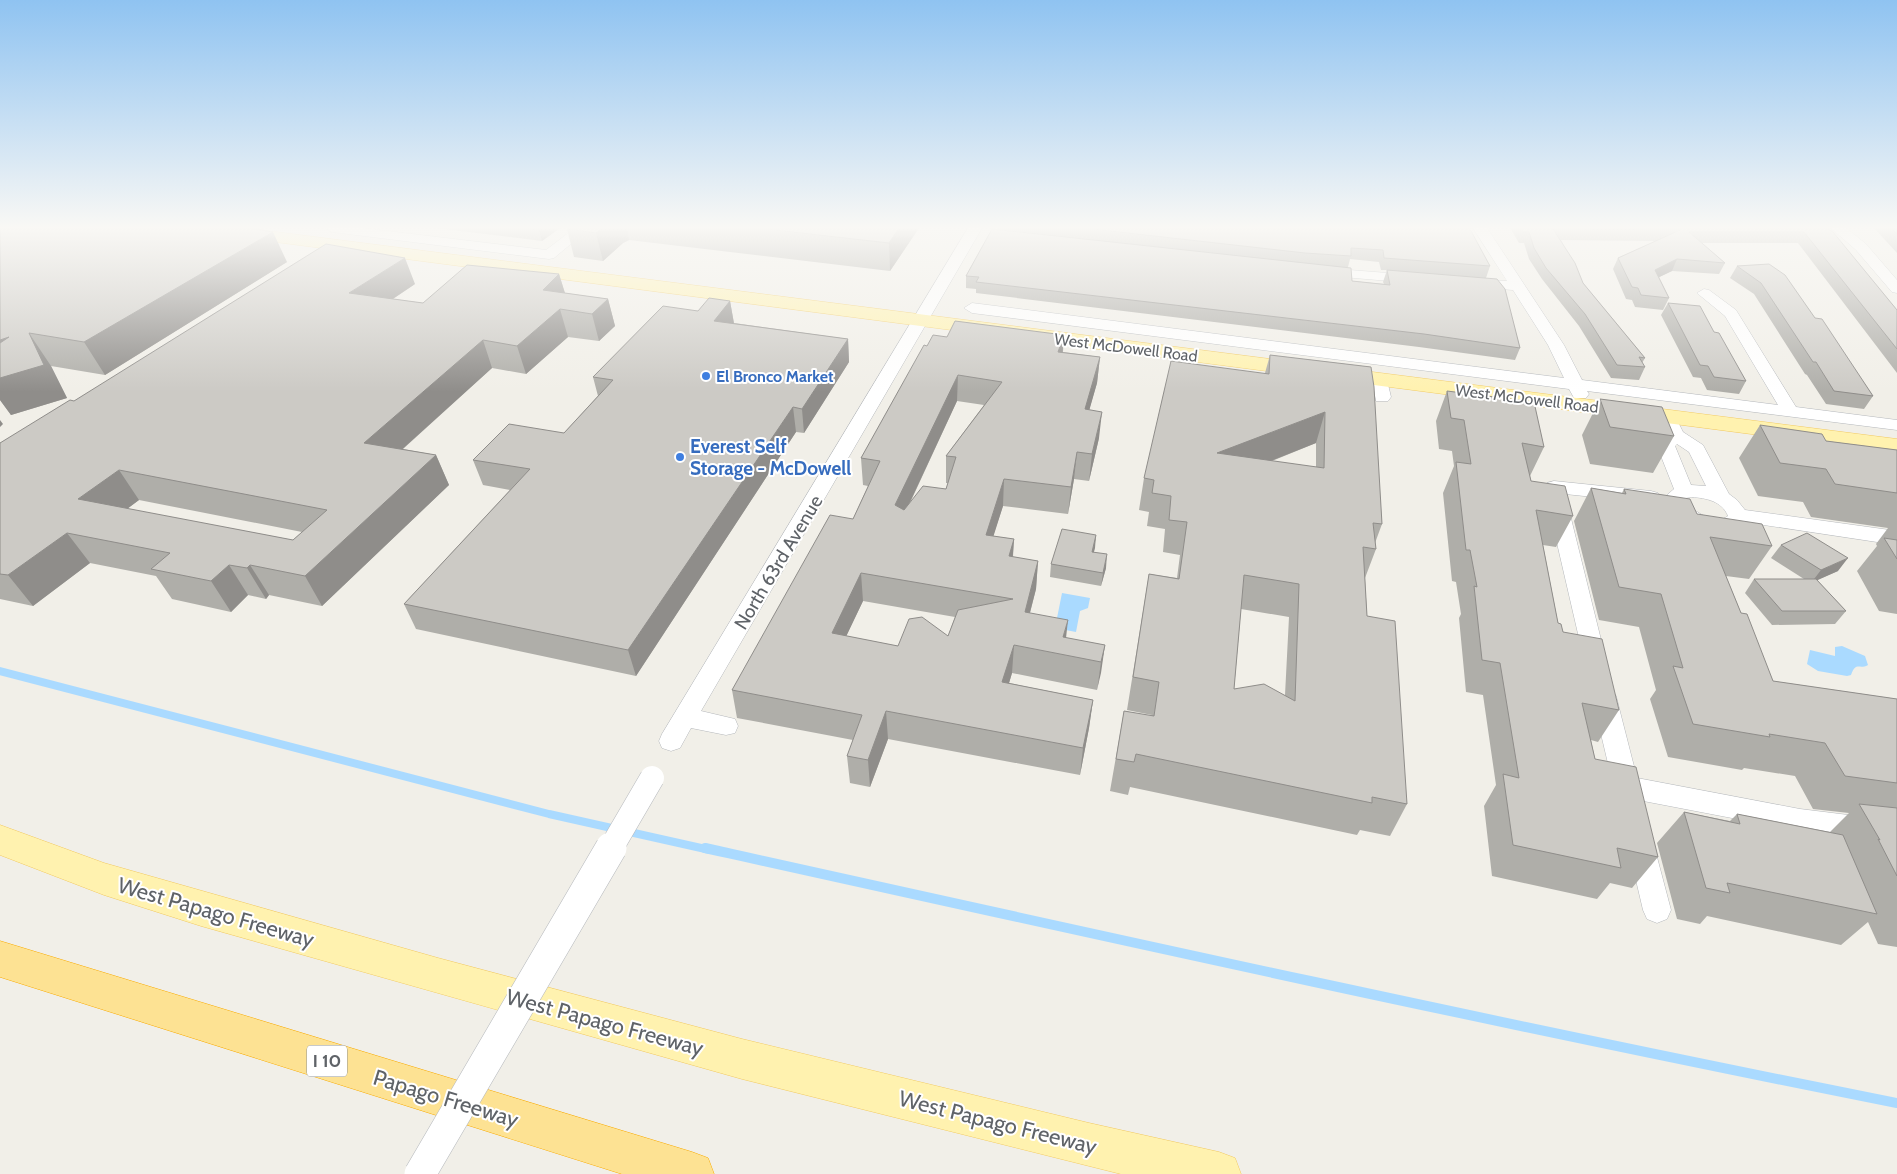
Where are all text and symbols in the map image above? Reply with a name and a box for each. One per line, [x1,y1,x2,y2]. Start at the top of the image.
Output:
street label: West McDowell Road [1053,329,1199,366]
place label: El Bronco Market [716,367,834,386]
marker: El Bronco Market [700,370,712,382]
street label: West McDowell Road [1454,380,1600,417]
place label: Everest Self Storage - McDowell [690,435,851,480]
marker: Everest Self Storage - McDowell [674,451,686,463]
street label: North 63rd Avenue [729,491,828,634]
street label: West Papago Freeway [114,872,317,953]
street label: West Papago Freeway [503,983,706,1062]
road number: I 10 [307,1046,347,1076]
street label: Papago Freeway [370,1064,522,1133]
street label: West Papago Freeway [896,1085,1100,1160]

